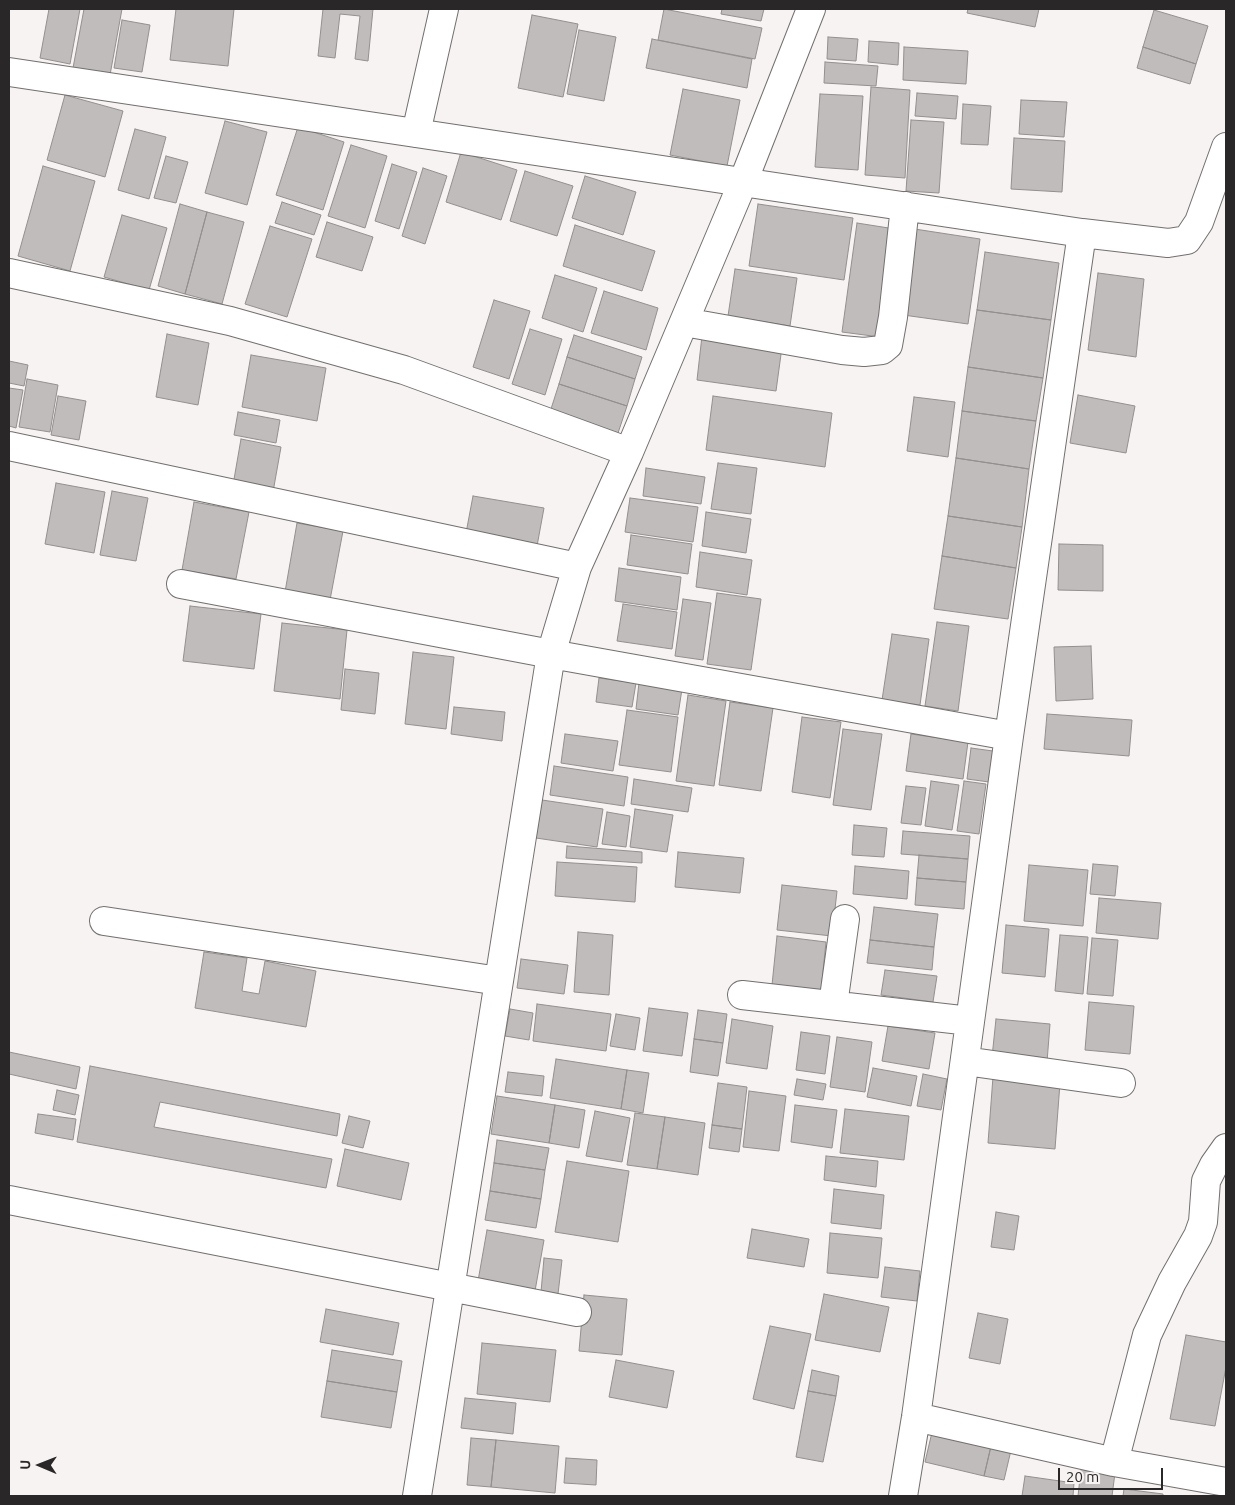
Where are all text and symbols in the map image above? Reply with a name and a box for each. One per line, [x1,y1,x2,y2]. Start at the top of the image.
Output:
north arrow [15,1440,65,1490]
scale bar [1060,1458,1165,1490]
text: U [17,1460,33,1470]
text: 20 m [1066,1468,1099,1485]

